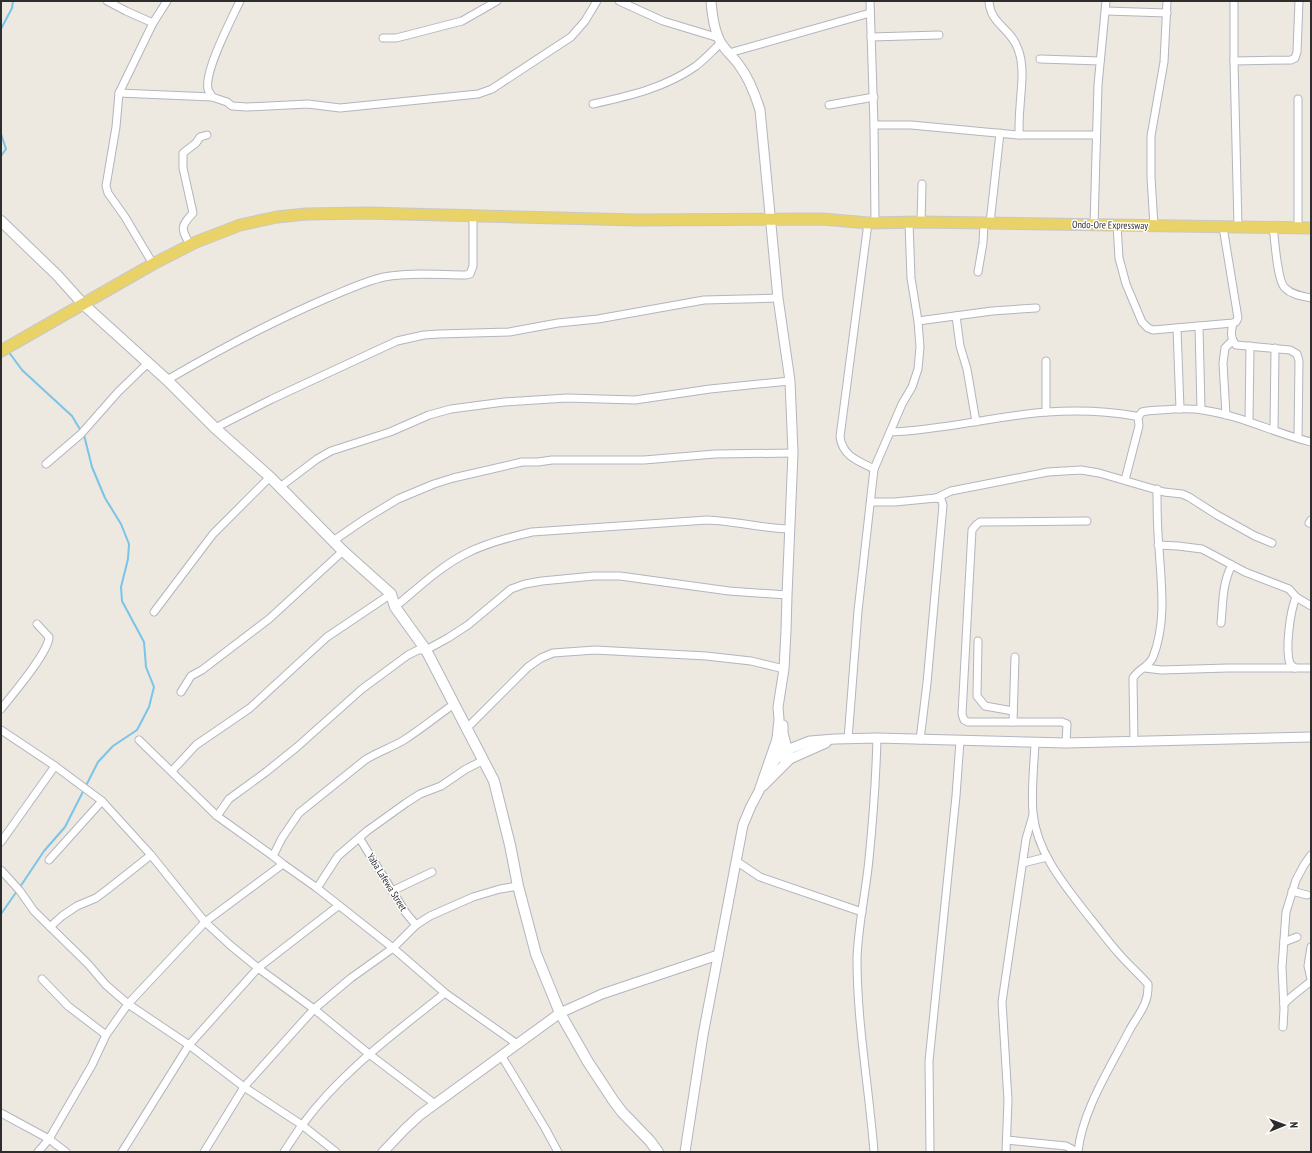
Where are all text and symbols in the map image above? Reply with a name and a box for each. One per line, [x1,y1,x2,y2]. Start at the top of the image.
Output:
street label: Ondo-Ore Expressway [1072,218,1148,232]
street label: Yaba Lafewa Street [364,851,410,914]
north arrow [1264,1105,1304,1145]
text: N [1287,1122,1301,1128]

